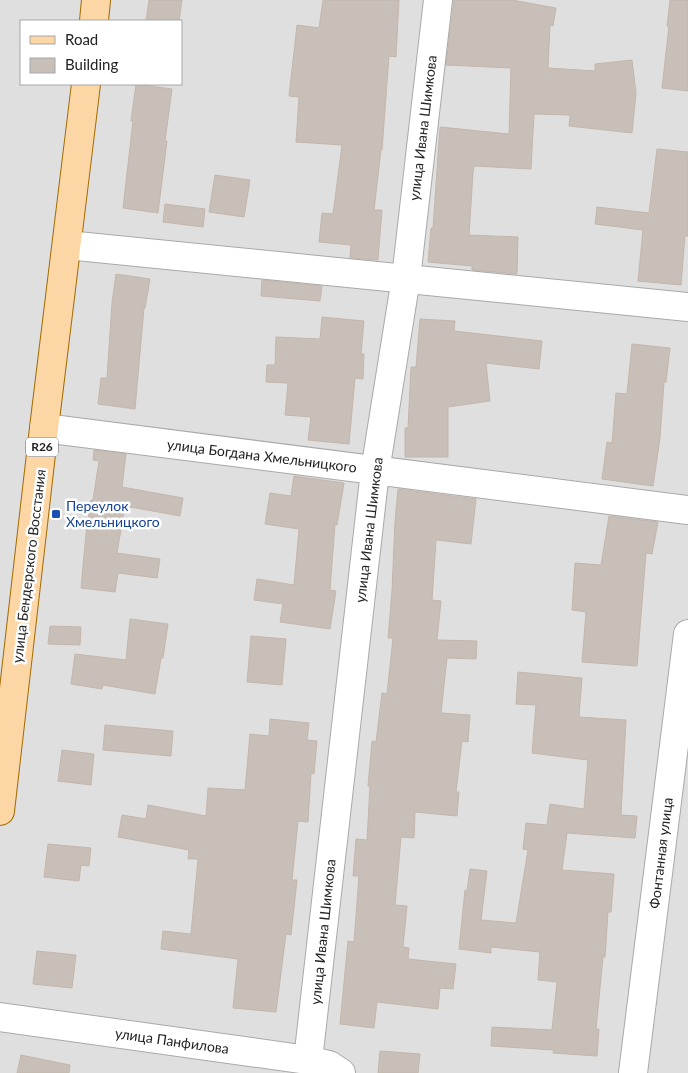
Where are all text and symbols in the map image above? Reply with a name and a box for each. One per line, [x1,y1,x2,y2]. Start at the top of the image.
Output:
legend [20,20,182,85]
text: Road [65,30,98,48]
street label: улица Ивана Шимкова [405,54,440,202]
text: Building [65,55,118,73]
street label: улица Богдана Хмельницкого [166,435,358,476]
road number: R26 [26,438,58,457]
street label: улица Ивана Шимкова [351,456,386,604]
street label: улица Бендерского Восстания [8,468,49,664]
place label: Переулок Хмельницкого [66,497,160,530]
marker: Переулок Хмельницкого [50,508,62,520]
street label: Фонтанная улица [645,796,676,910]
street label: улица Ивана Шимкова [306,858,339,1006]
street label: улица Панфилова [114,1024,230,1057]

